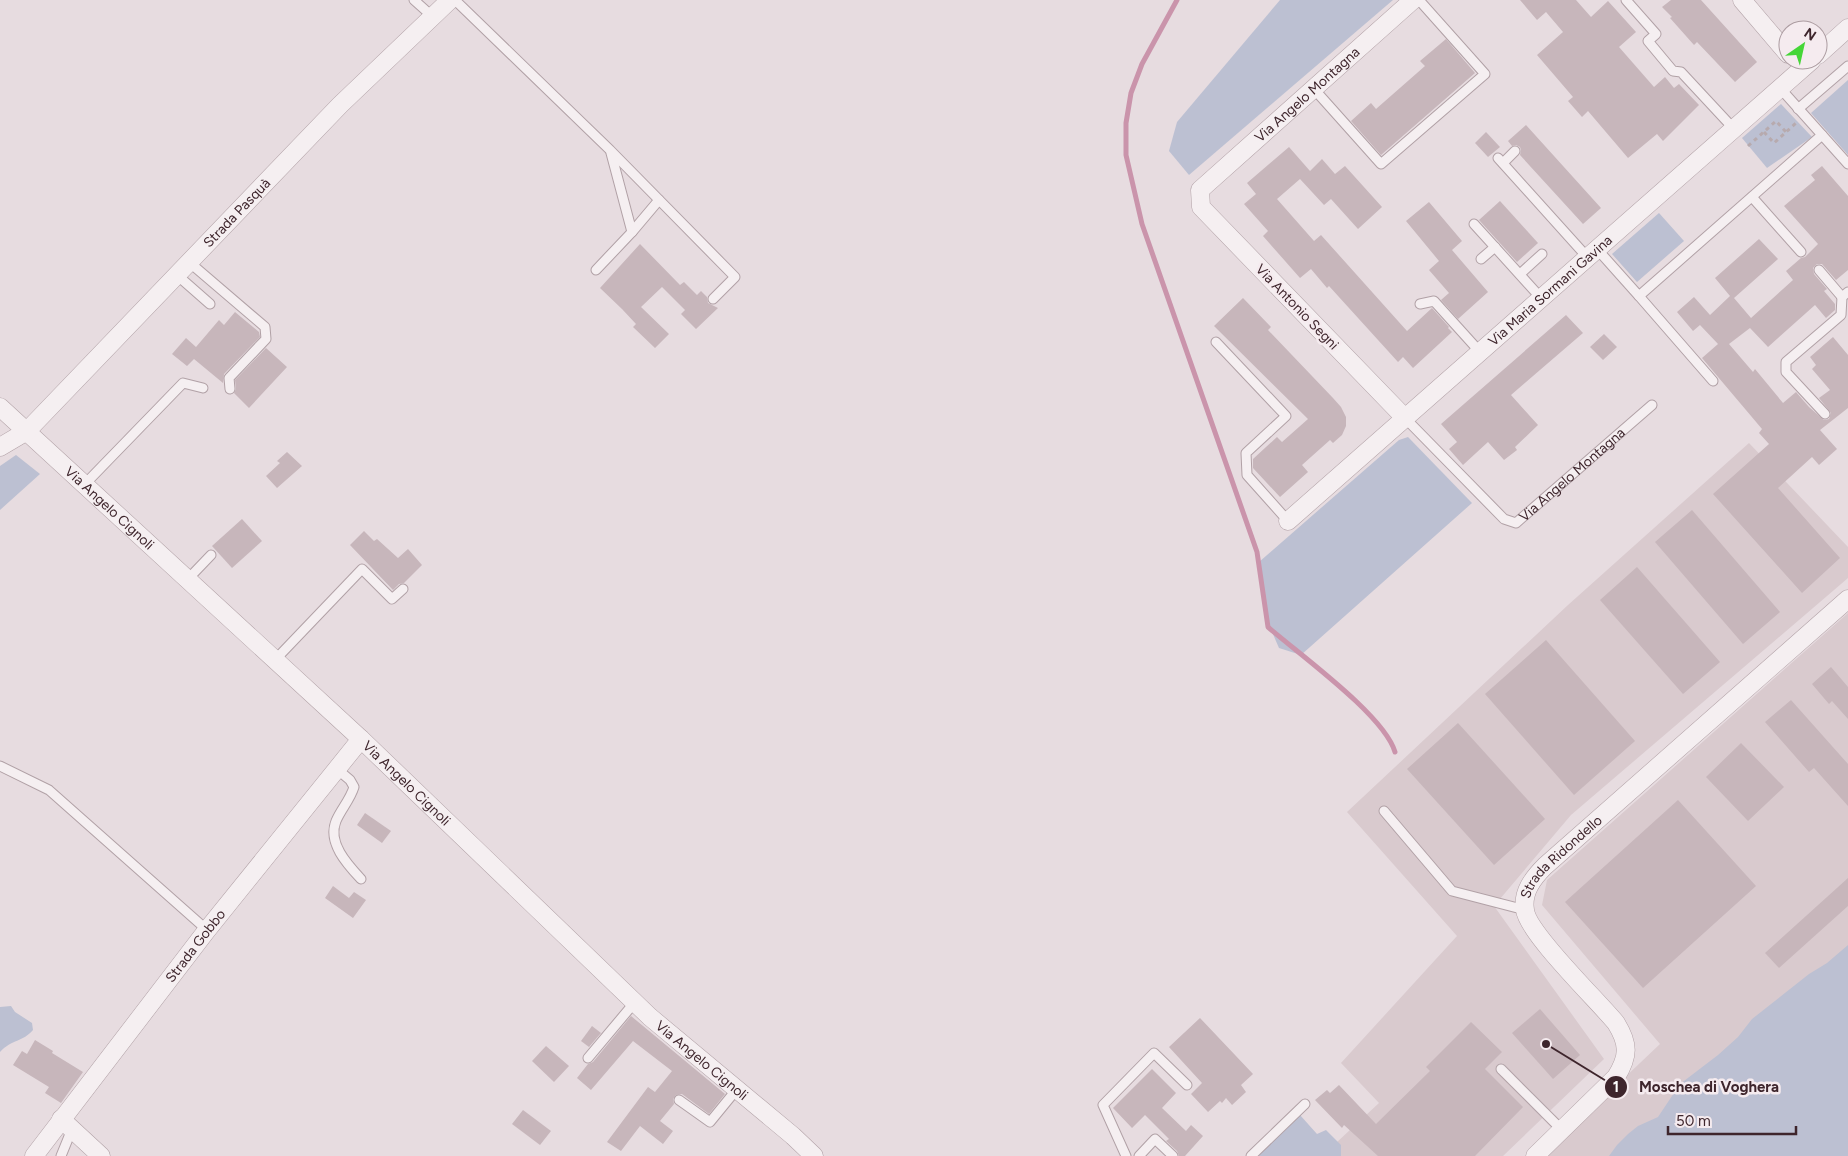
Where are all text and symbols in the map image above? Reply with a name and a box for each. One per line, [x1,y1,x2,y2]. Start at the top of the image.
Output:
north arrow [1778,20,1828,70]
text: N [1801,25,1819,45]
street label: Via Angelo Montagna [1251,43,1363,146]
street label: Strada Pasquà [200,175,274,251]
street label: Via Maria Sormani Gavina [1485,231,1615,349]
street label: Via Antonio Segni [1252,261,1342,353]
street label: Via Angelo Montagna [1515,424,1628,525]
street label: Via Angelo Cignoli [61,463,158,553]
street label: Via Angelo Cignoli [359,737,454,829]
street label: Strada Ridondello [1517,811,1605,900]
street label: Strada Gobbo [162,906,229,986]
street label: Via Angelo Cignoli [652,1017,752,1104]
callout: Moschea di Voghera [1603,1072,1789,1102]
text: 1 [1613,1078,1619,1096]
text: Moschea di Voghera [1639,1078,1779,1096]
scale bar [1668,1104,1796,1136]
text: 50 m [1676,1112,1711,1130]

